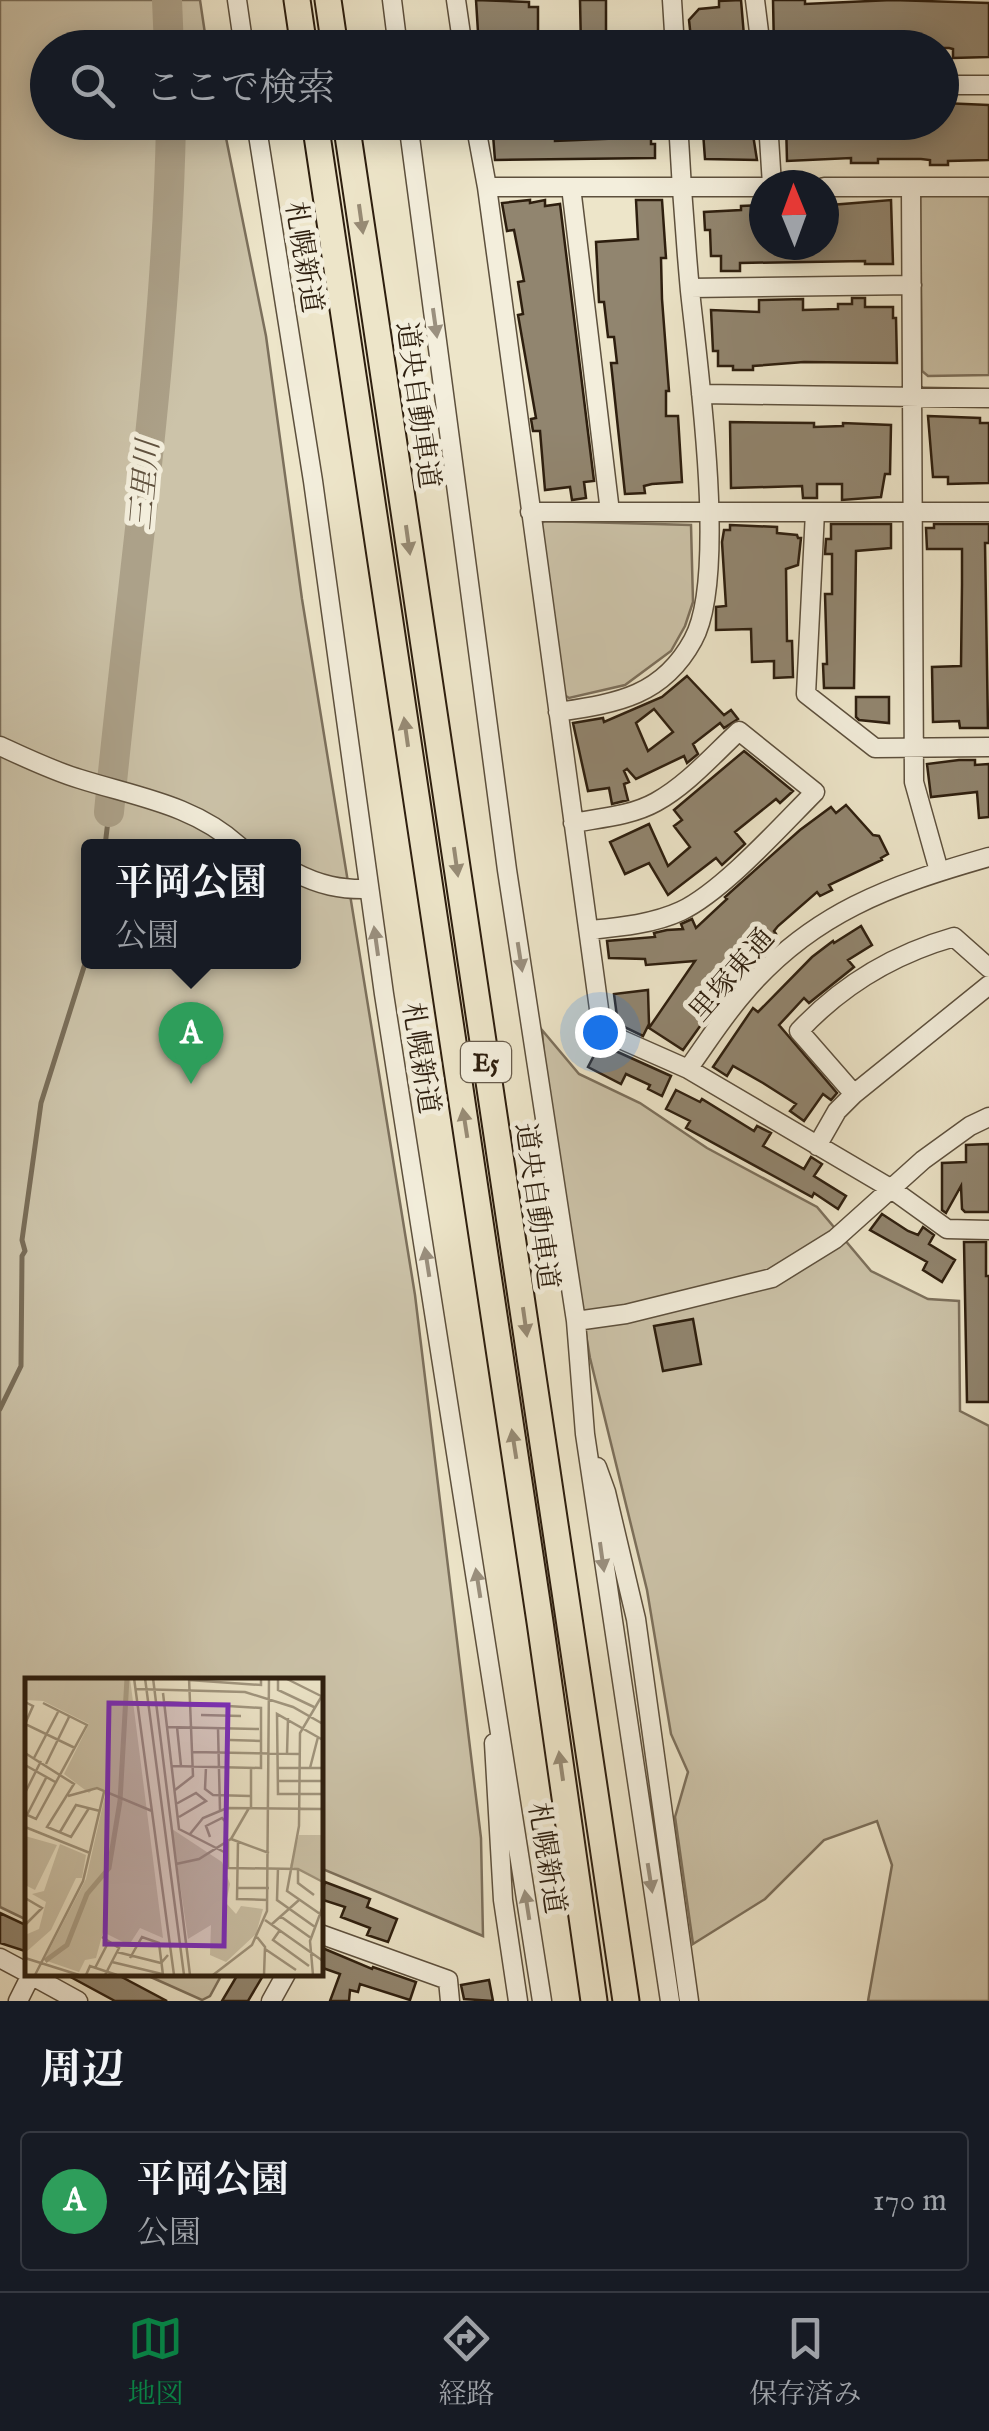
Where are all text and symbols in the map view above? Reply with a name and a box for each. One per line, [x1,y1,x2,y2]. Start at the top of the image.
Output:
search box [30,30,959,140]
icon: search [65,58,120,113]
text: ここで検索 [145,66,335,114]
north arrow [749,170,839,260]
street label: 札幌新道 [276,199,329,315]
one-way arrow [353,204,369,235]
one-way arrow [427,308,443,340]
street label: 道央自動車道 [388,320,446,491]
water label: 三里川 [123,436,169,532]
one-way arrow [401,525,417,557]
one-way arrow [397,716,413,748]
popup [81,839,301,969]
one-way arrow [449,847,465,878]
text: 平岡公園 [115,861,267,909]
text: 公園 [115,917,179,958]
street label: 里塚東通 [683,922,783,1029]
one-way arrow [368,925,384,957]
one-way arrow [513,942,529,974]
street label: 札幌新道 [393,1000,446,1116]
pin: A [158,1002,224,1084]
your location [575,1007,626,1058]
road number: E5 [461,1042,511,1082]
one-way arrow [457,1107,473,1138]
street label: 道央自動車道 [507,1121,565,1292]
one-way arrow [419,1246,434,1278]
one-way arrow [517,1306,533,1338]
one-way arrow [505,1428,521,1460]
one-way arrow [595,1541,611,1573]
one-way arrow [470,1567,485,1599]
inset map [25,1678,322,1976]
one-way arrow [552,1749,568,1781]
street label: 札幌新道 [519,1800,572,1916]
one-way arrow [643,1863,659,1894]
one-way arrow [519,1888,534,1920]
text: 周辺 [40,2045,124,2098]
text: 平岡公園 [137,2158,289,2206]
text: A [64,2181,85,2222]
text: 170 m [873,2181,947,2222]
text: 公園 [137,2214,201,2255]
tab: 地図 [127,2311,184,2413]
tab: 経路 [438,2311,495,2413]
tab: 保存済み [749,2311,862,2413]

